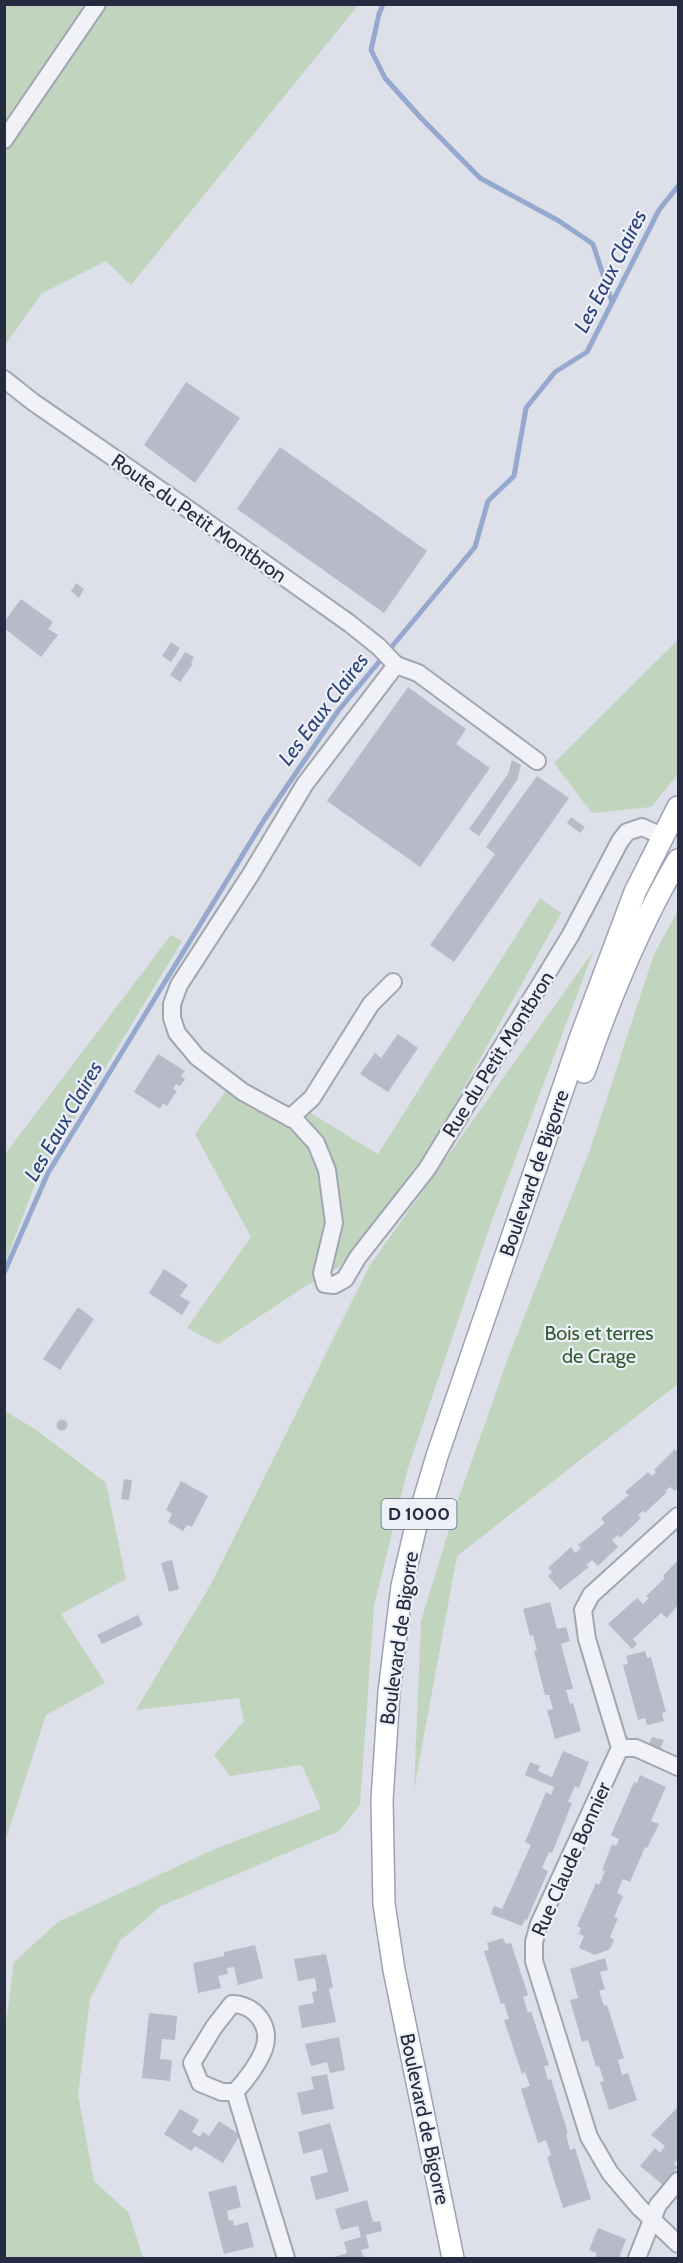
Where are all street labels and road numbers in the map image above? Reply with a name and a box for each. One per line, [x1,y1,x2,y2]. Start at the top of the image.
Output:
street label: Route du Petit Montbron [107,448,291,588]
street label: Rue du Petit Montbron [437,967,559,1141]
street label: Boulevard de Bigorre [494,1087,574,1259]
road number: D 1000 [382,1499,456,1529]
street label: Boulevard de Bigorre [375,1550,423,1726]
street label: Rue Claude Bonnier [526,1778,616,1940]
street label: Boulevard de Bigorre [395,2031,455,2207]

